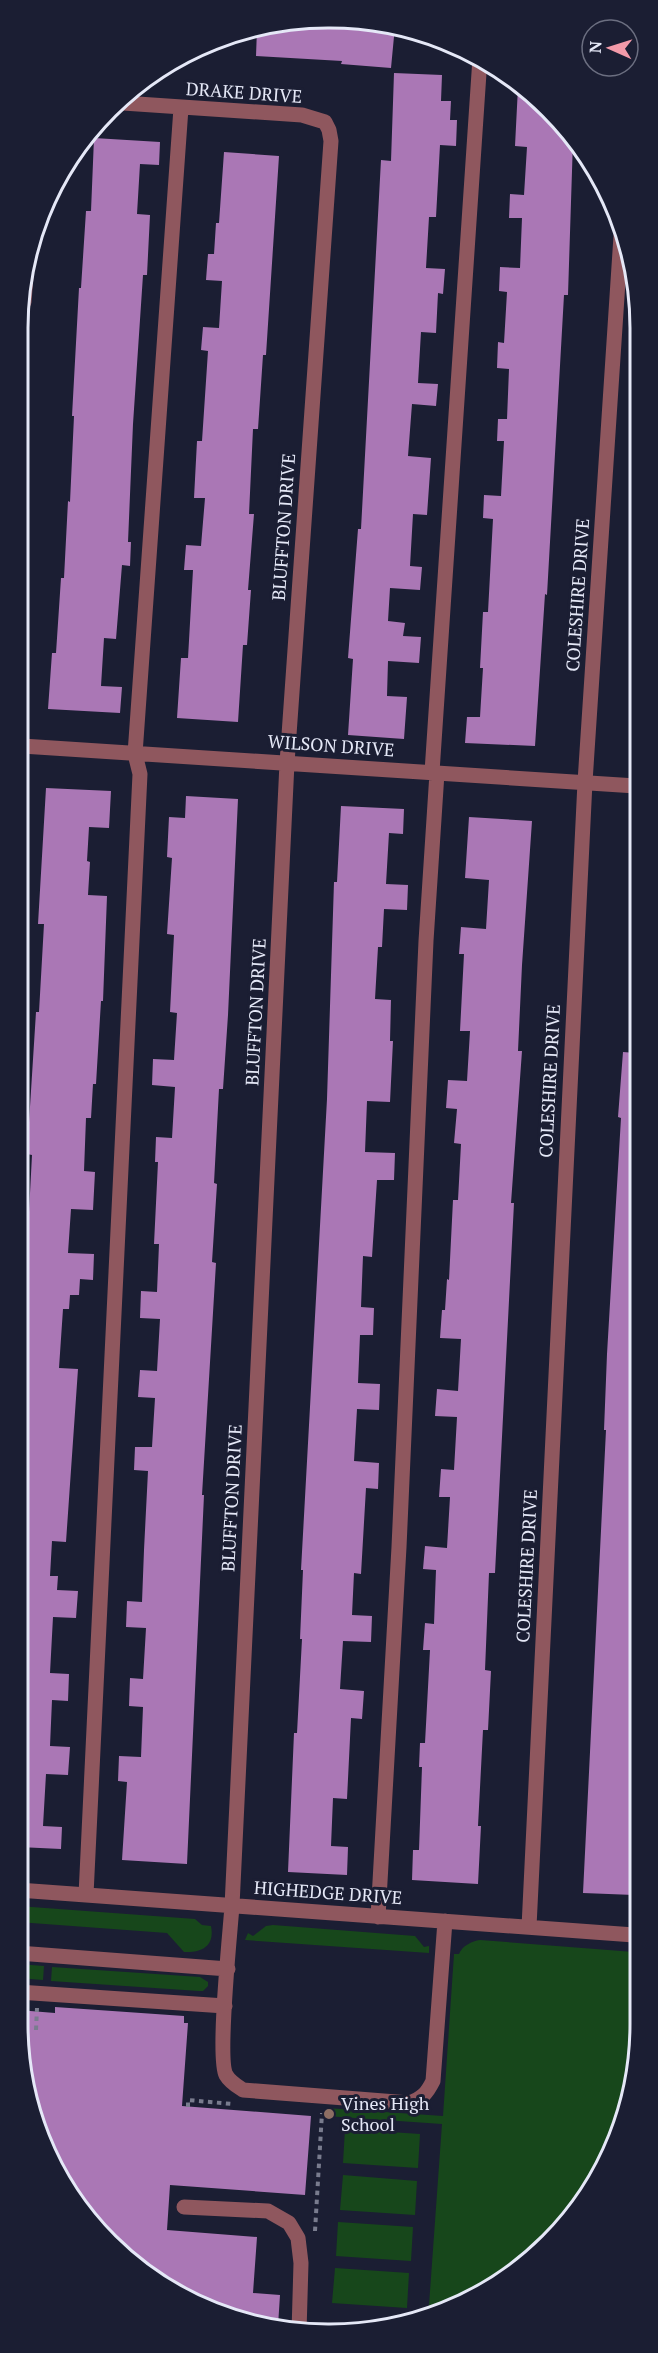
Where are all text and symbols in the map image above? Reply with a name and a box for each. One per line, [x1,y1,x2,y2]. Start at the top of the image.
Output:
north arrow [580,18,640,78]
text: N [584,41,606,54]
street label: DRAKE DRIVE [185,76,303,108]
street label: BLUFFTON DRIVE [266,452,300,601]
street label: COLESHIRE DRIVE [560,517,594,672]
street label: WILSON DRIVE [267,729,395,761]
street label: BLUFFTON DRIVE [239,938,271,1086]
street label: COLESHIRE DRIVE [533,1004,565,1158]
street label: BLUFFTON DRIVE [215,1424,247,1572]
street label: COLESHIRE DRIVE [510,1489,542,1643]
street label: HIGHEDGE DRIVE [253,1875,403,1909]
place label: Vines High School [341,2091,430,2136]
marker: Vines High School [322,2107,336,2121]

